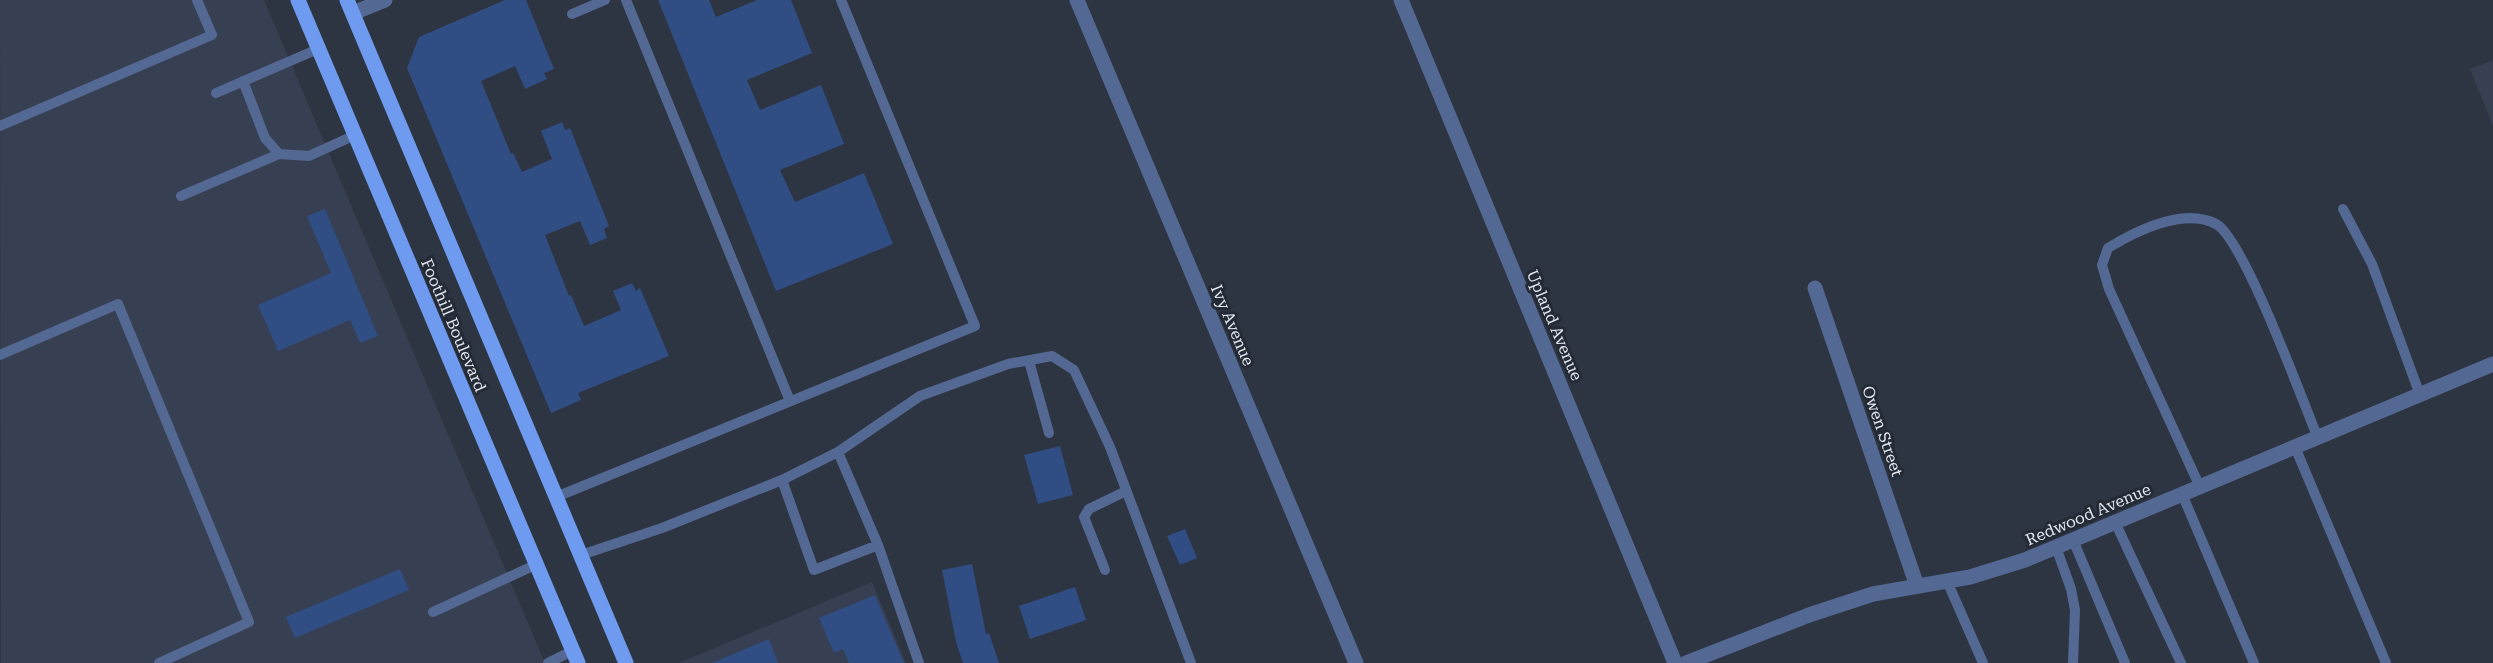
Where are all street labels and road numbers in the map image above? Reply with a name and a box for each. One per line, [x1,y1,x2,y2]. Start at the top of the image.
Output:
street label: Foothill Boulevard [417,256,490,394]
street label: Upland Avenue [1523,267,1587,384]
street label: Ivy Avenue [1207,282,1258,369]
street label: Owen Street [1858,383,1907,479]
street label: Redwood Avenue [2023,479,2154,549]

